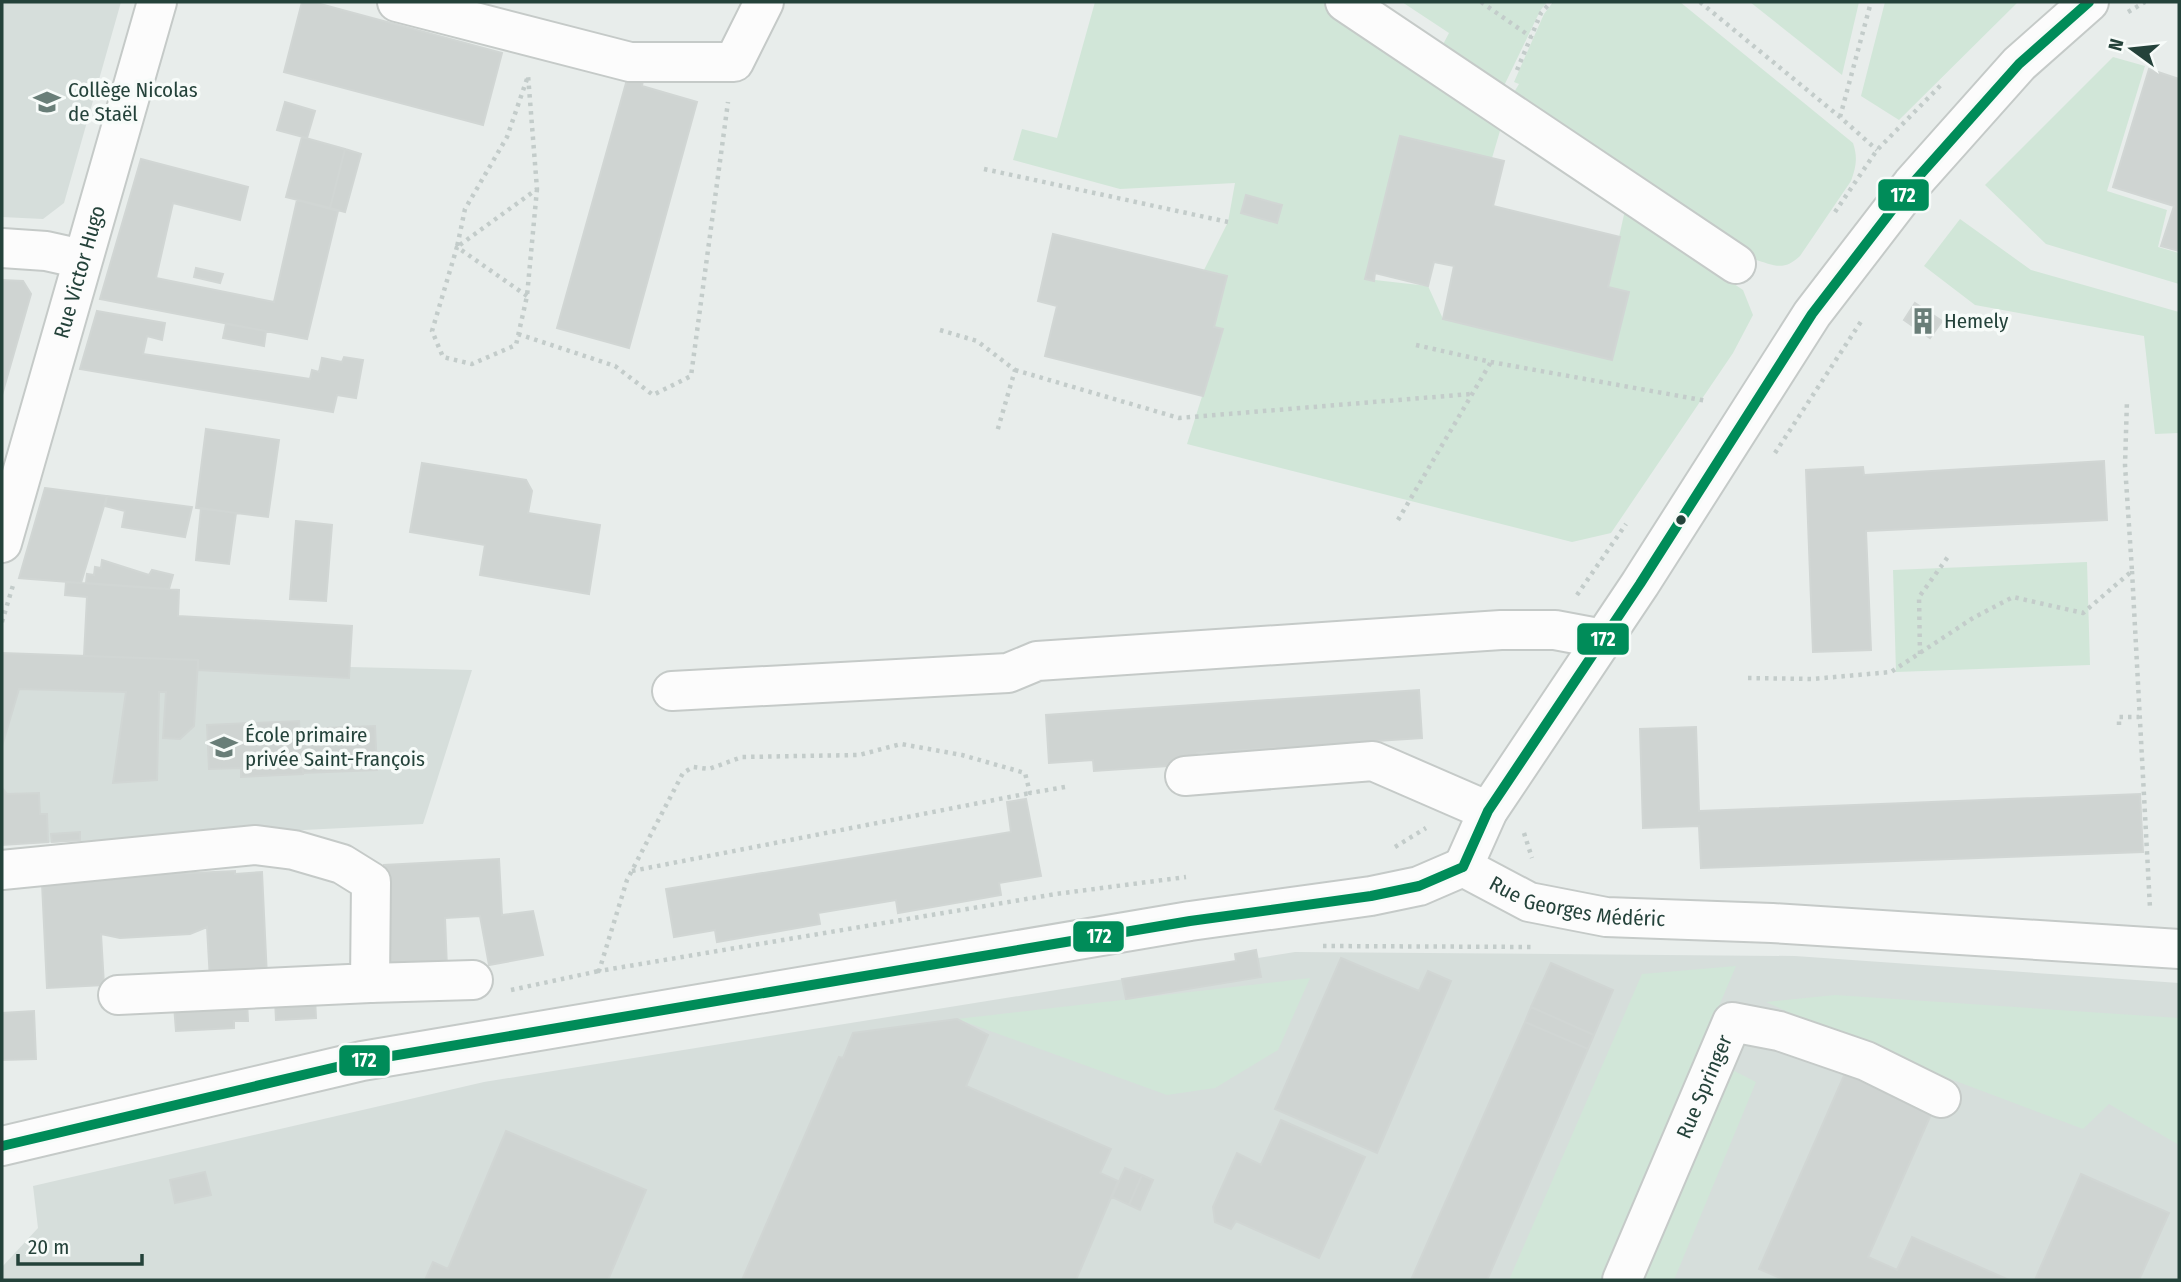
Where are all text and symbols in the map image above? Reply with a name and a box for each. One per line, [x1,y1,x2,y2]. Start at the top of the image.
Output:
north arrow [2097,14,2167,84]
text: N [2103,36,2129,53]
place label: Collège Nicolas de Staël [68,77,198,127]
school or university icon: Collège Nicolas de Staël [32,87,62,117]
line badge: 172 [1877,178,1930,212]
text: 172 [1891,184,1916,207]
street label: Rue Victor Hugo [48,202,111,341]
building icon: Hemely [1908,306,1938,336]
place label: Hemely [1944,308,2009,334]
unlabelled marker [1674,513,1688,527]
line badge: 172 [1576,622,1630,656]
text: 172 [1591,628,1616,651]
place label: École primaire privée Saint-François [245,722,425,772]
school or university icon: École primaire privée Saint-François [209,732,239,762]
street label: Rue Georges Médéric [1485,870,1666,932]
line badge: 172 [1072,920,1125,953]
text: 172 [1087,925,1112,948]
street label: Rue Springer [1671,1030,1738,1143]
line badge: 172 [338,1044,391,1077]
text: 172 [352,1049,377,1072]
scale bar [18,1222,142,1266]
text: 20 m [28,1234,69,1260]

